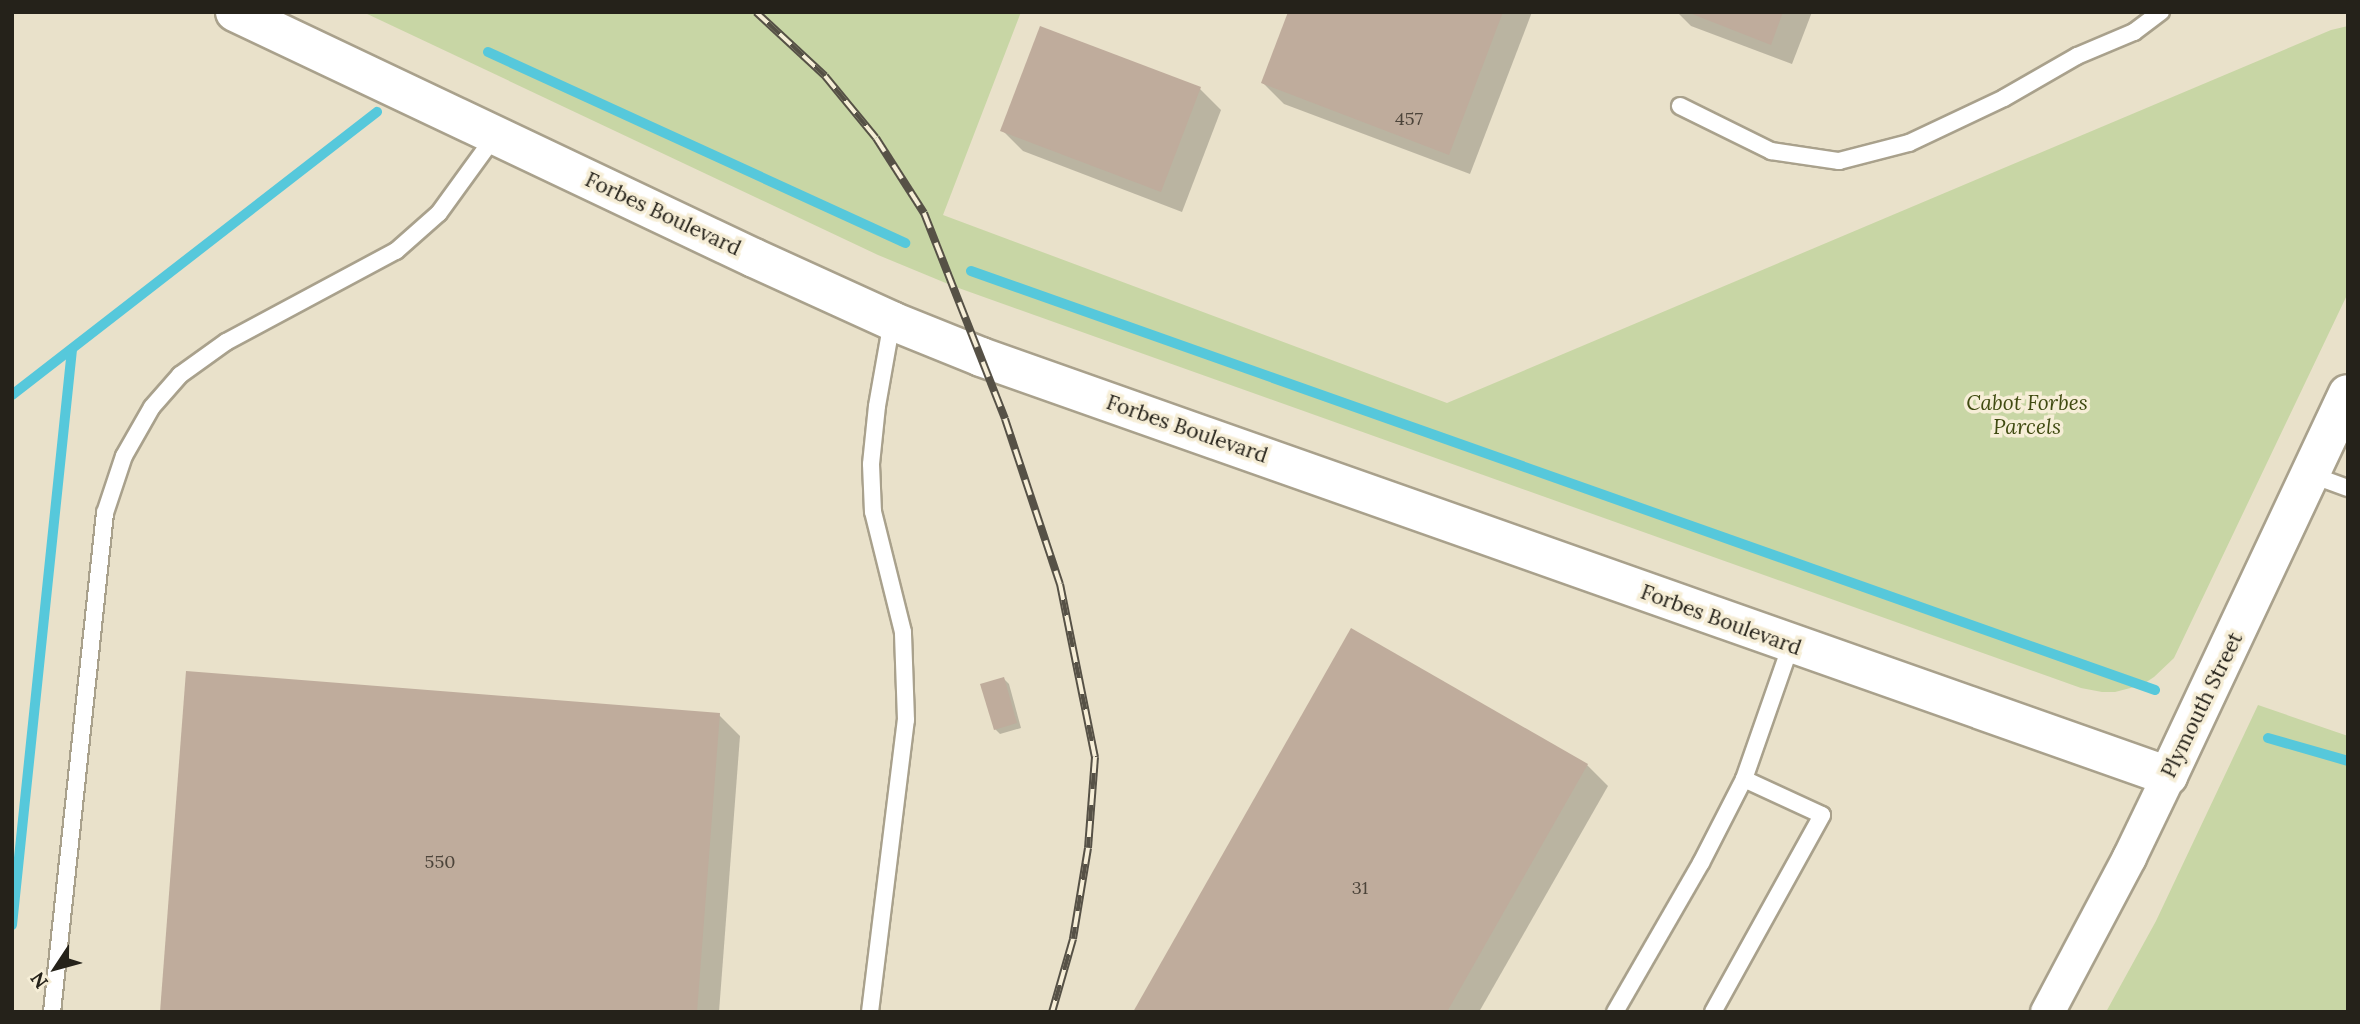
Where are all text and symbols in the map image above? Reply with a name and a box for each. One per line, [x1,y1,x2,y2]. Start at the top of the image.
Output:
house number: 457 [1395,108,1423,130]
street label: Forbes Boulevard [581,167,745,261]
street label: Forbes Boulevard [1103,390,1271,468]
park label: Cabot Forbes Parcels [1966,390,2088,440]
street label: Forbes Boulevard [1637,579,1805,661]
street label: Plymouth Street [2156,628,2248,782]
house number: 550 [425,851,455,873]
house number: 31 [1352,877,1368,899]
north arrow [21,933,91,1003]
text: N [25,967,53,993]

